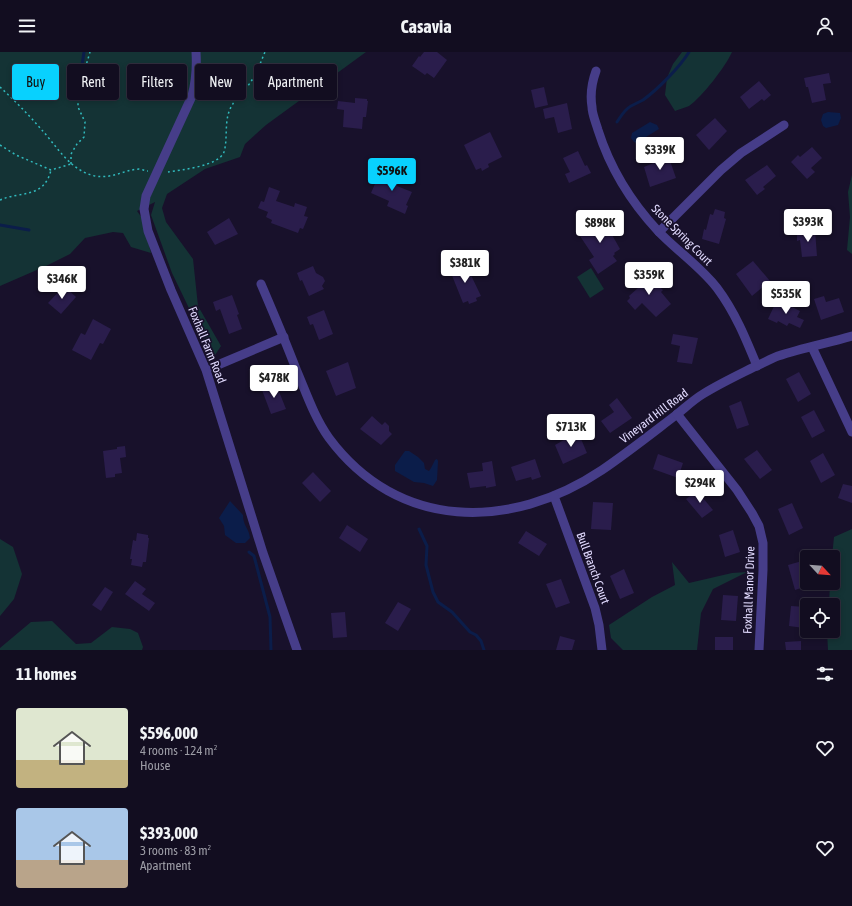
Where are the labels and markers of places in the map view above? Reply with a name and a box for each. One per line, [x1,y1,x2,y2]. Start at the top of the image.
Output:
pin: $339K [632,137,688,171]
pin: $596K [364,158,420,192]
pin: $393K [780,209,836,243]
pin: $898K [572,210,628,244]
pin: $381K [437,250,493,284]
pin: $359K [621,262,677,296]
pin: $346K [34,266,90,300]
pin: $535K [758,281,814,315]
pin: $478K [246,365,302,399]
pin: $713K [543,414,599,448]
pin: $294K [672,470,728,504]

